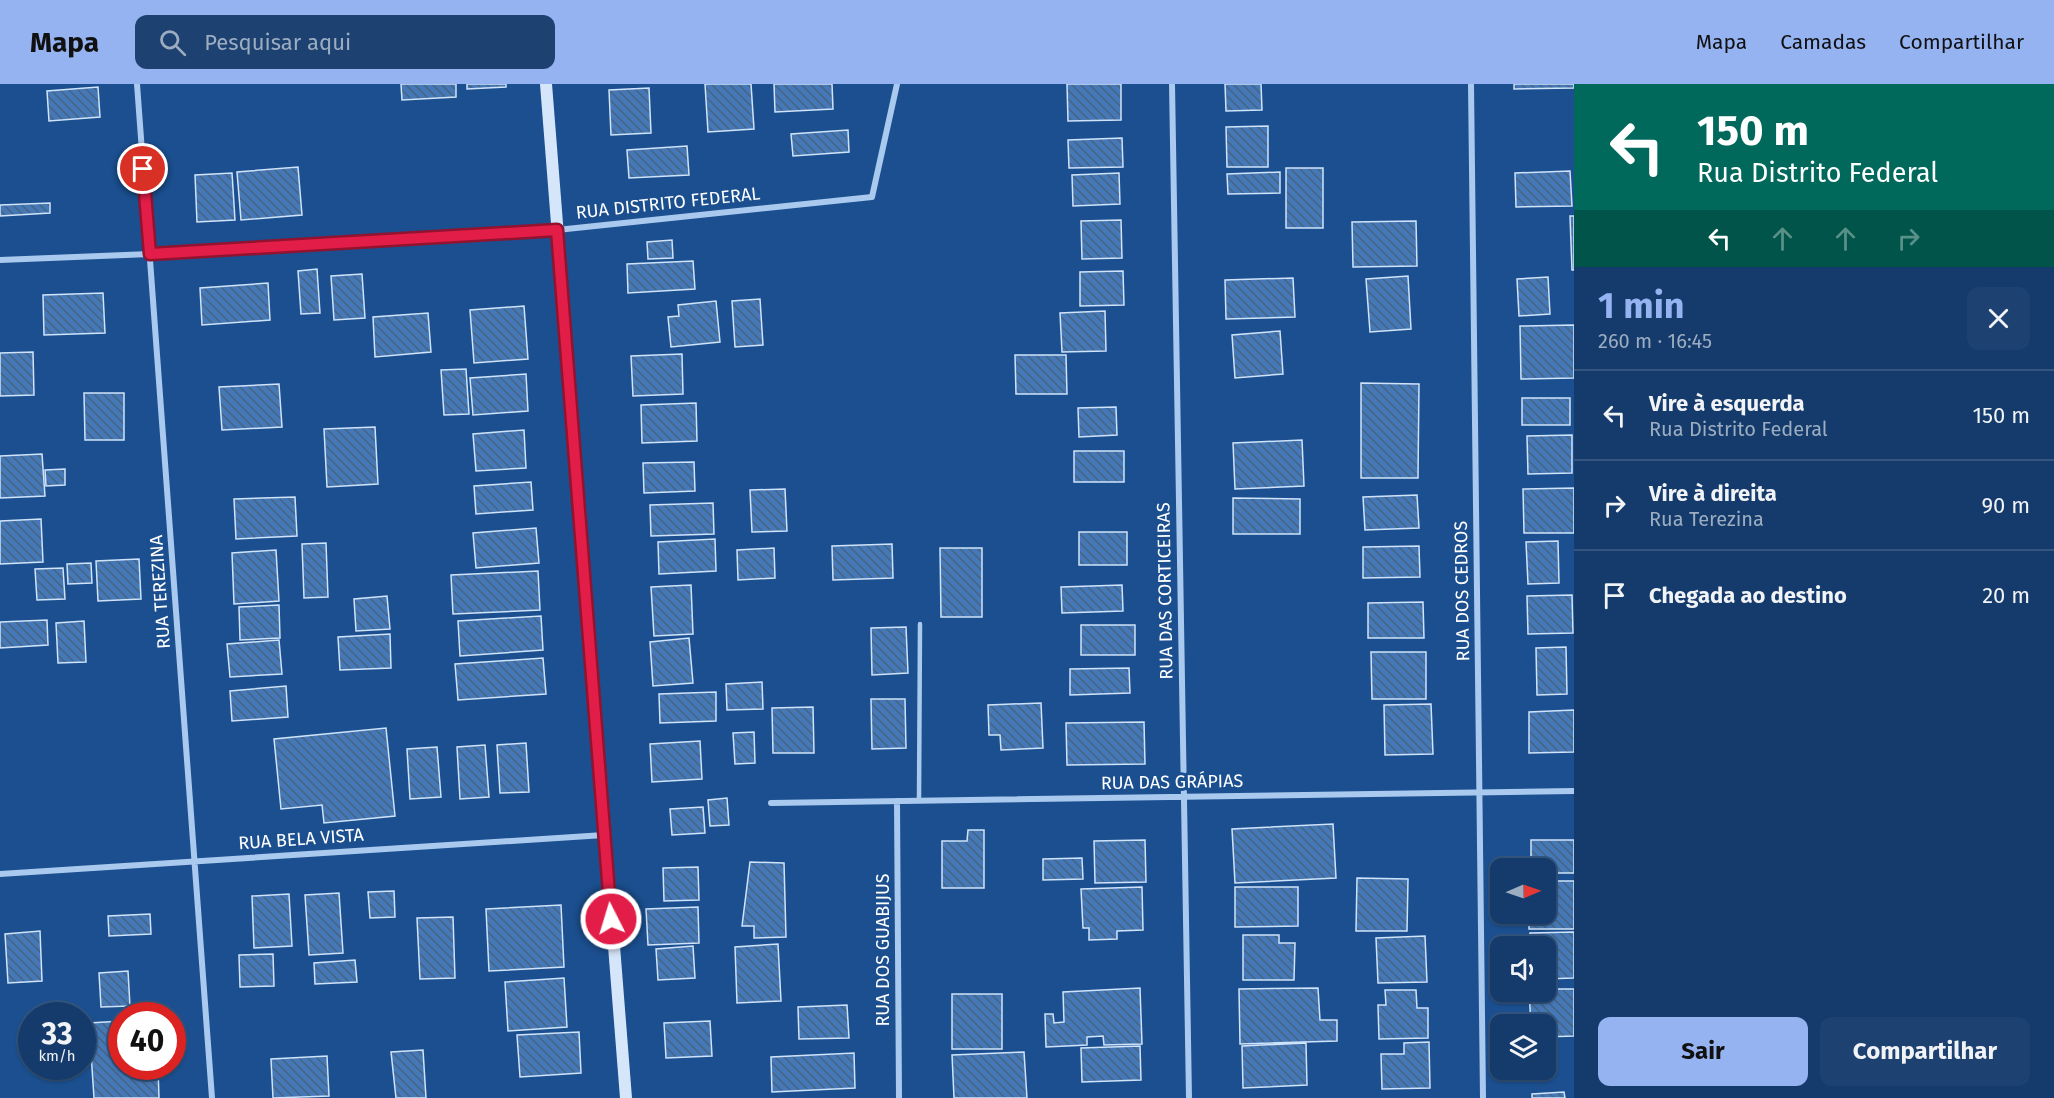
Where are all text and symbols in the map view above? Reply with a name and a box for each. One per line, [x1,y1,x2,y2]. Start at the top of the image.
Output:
search box [135,15,555,69]
text: Mapa [30,26,99,59]
icon: search [156,26,189,59]
text: Pesquisar aqui [204,29,351,56]
text: Mapa [1696,29,1747,55]
text: Camadas [1780,29,1866,55]
text: Compartilhar [1899,29,2024,55]
text: 150 m [1697,106,1809,156]
icon: left [1598,108,1676,186]
pin [117,143,168,194]
icon: arrive [126,152,159,185]
text: Rua Distrito Federal [1697,157,1938,189]
street label: RUA DISTRITO FEDERAL [575,182,761,224]
icon: left [1703,222,1736,255]
icon: ahead [1766,222,1799,255]
icon: ahead [1829,222,1862,255]
icon: right [1892,222,1925,255]
text: 1 min [1598,284,1685,328]
button: close [1967,287,2030,350]
text: 260 m · 16:45 [1598,329,1712,353]
text: Vire à esquerda [1649,390,1805,417]
icon: left [1598,399,1631,432]
text: 150 m [1972,402,2030,429]
text: Rua Distrito Federal [1649,417,1828,441]
text: Vire à direita [1649,480,1777,507]
icon: right [1598,489,1631,522]
text: 90 m [1981,492,2030,519]
street label: RUA DAS CORTICEIRAS [1152,502,1178,680]
text: Rua Terezina [1649,507,1764,531]
street label: RUA DOS CEDROS [1450,520,1474,661]
street label: RUA TEREZINA [145,534,175,650]
icon: arrive [1598,579,1631,612]
text: Chegada ao destino [1649,582,1847,609]
text: 20 m [1982,582,2030,609]
street label: RUA DAS GRÁPIAS [1101,769,1244,794]
street label: RUA BELA VISTA [238,824,365,854]
north arrow [1490,858,1556,924]
map controls [1490,858,1556,1080]
street label: RUA DOS GUABIJUS [872,873,894,1026]
position arrow [579,887,643,951]
button: sound [1490,936,1556,1002]
speed limit sign: 40 [108,1002,186,1080]
button: layers [1490,1014,1556,1080]
text: 33 [41,1016,73,1052]
button: Sair [1598,1017,1808,1086]
button: Compartilhar [1820,1017,2030,1086]
text: km/h [38,1047,76,1065]

